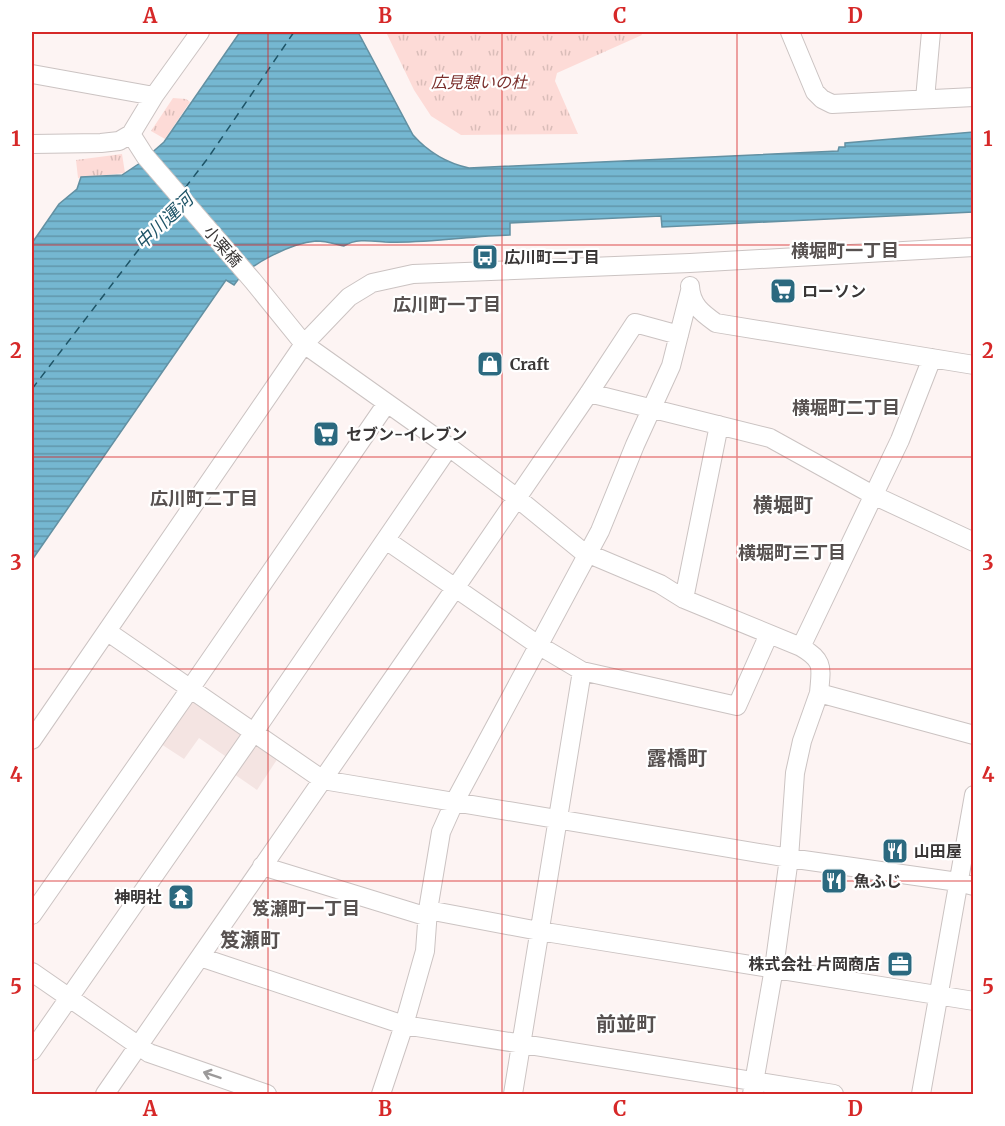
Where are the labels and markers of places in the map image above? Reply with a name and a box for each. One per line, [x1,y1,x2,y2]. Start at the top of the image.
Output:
bus stop icon: 広川町二丁目 [470,242,500,272]
place label: 広川町二丁目 [504,247,600,267]
supermarket icon: ローソン [768,276,798,306]
place label: ローソン [802,281,866,301]
shop icon: Craft [475,349,505,379]
place label: Craft [510,354,550,374]
supermarket icon: セブン-イレブン [311,419,341,449]
place label: セブン-イレブン [346,424,467,444]
restaurant icon: 山田屋 [880,836,910,866]
place label: 山田屋 [914,841,962,861]
restaurant icon: 魚ふじ [819,866,849,896]
place label: 魚ふじ [854,871,902,891]
temple icon: 神明社 [166,882,196,912]
place label: 神明社 [114,887,162,907]
office icon: 株式会社 片岡商店 [885,949,915,979]
place label: 株式会社 片岡商店 [748,954,880,974]

